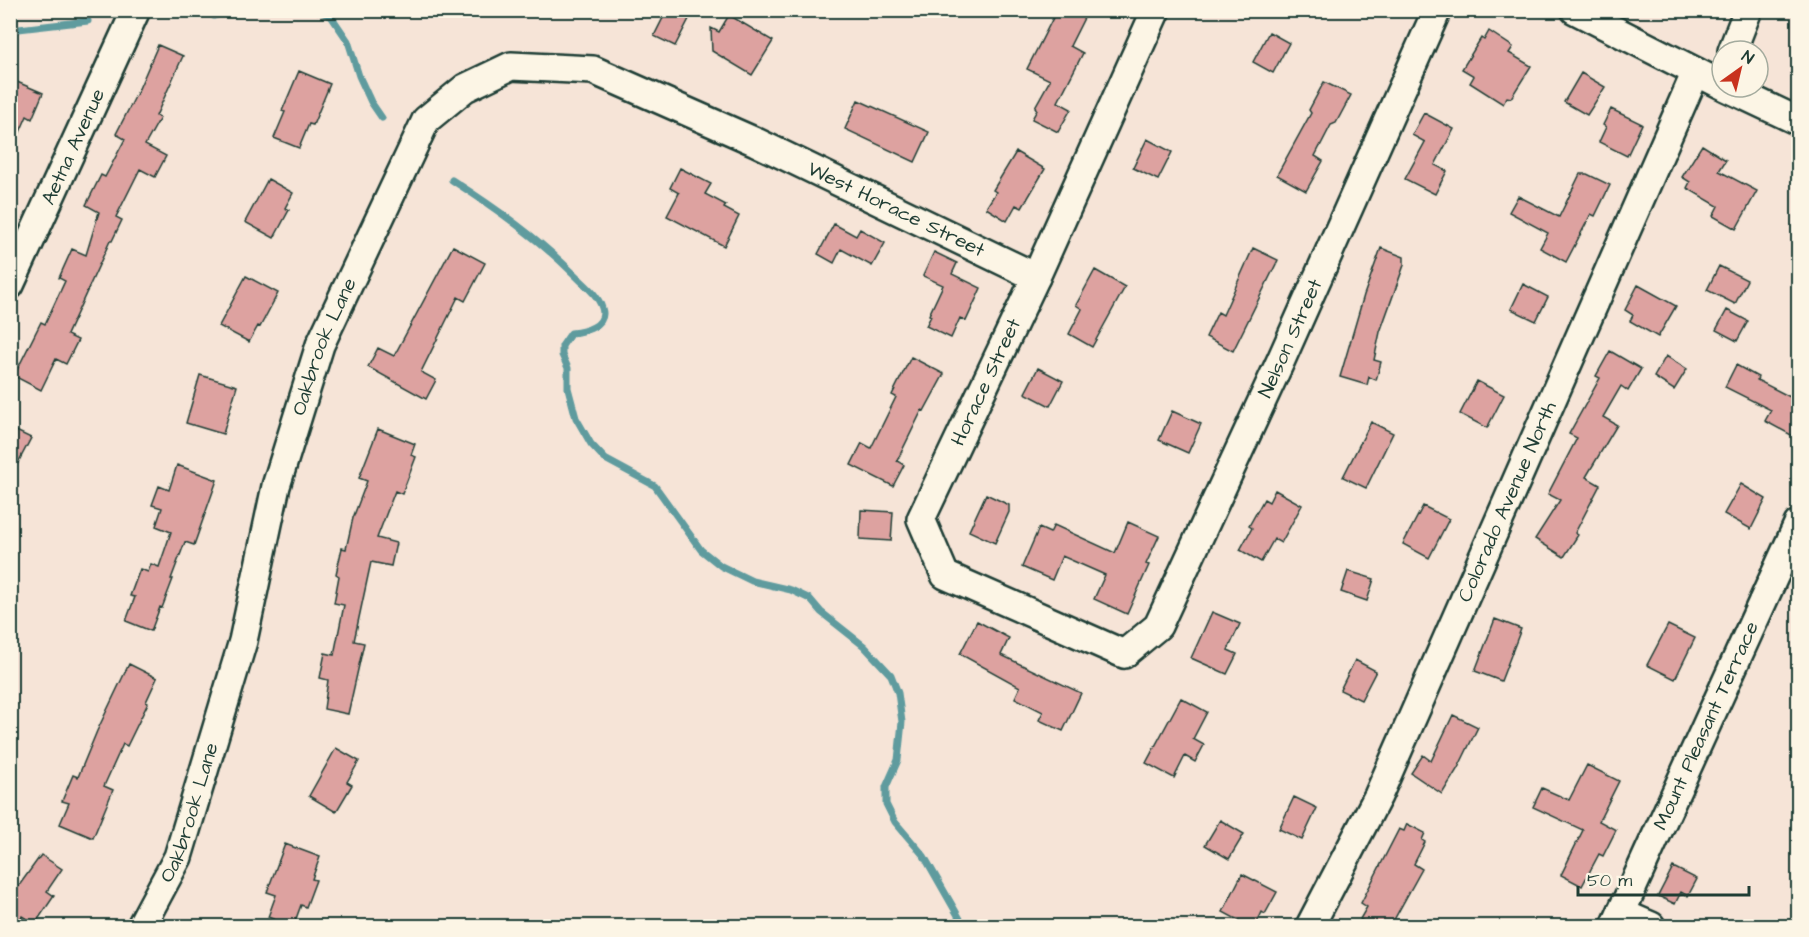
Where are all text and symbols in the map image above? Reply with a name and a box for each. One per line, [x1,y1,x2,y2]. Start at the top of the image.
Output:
north arrow [1710,39,1770,99]
text: N [1738,45,1758,69]
street label: Aetna Avenue [35,84,112,209]
street label: West Horace Street [803,155,989,264]
street label: Oakbrook Lane [285,273,364,419]
street label: Nelson Street [1251,274,1329,402]
street label: Horace Street [944,314,1028,450]
street label: Colorado Avenue North [1451,397,1564,607]
street label: Mount Pleasant Terrace [1647,617,1766,835]
street label: Oakbrook Lane [153,739,226,888]
scale bar [1578,859,1749,897]
text: 50 m [1587,868,1632,893]

